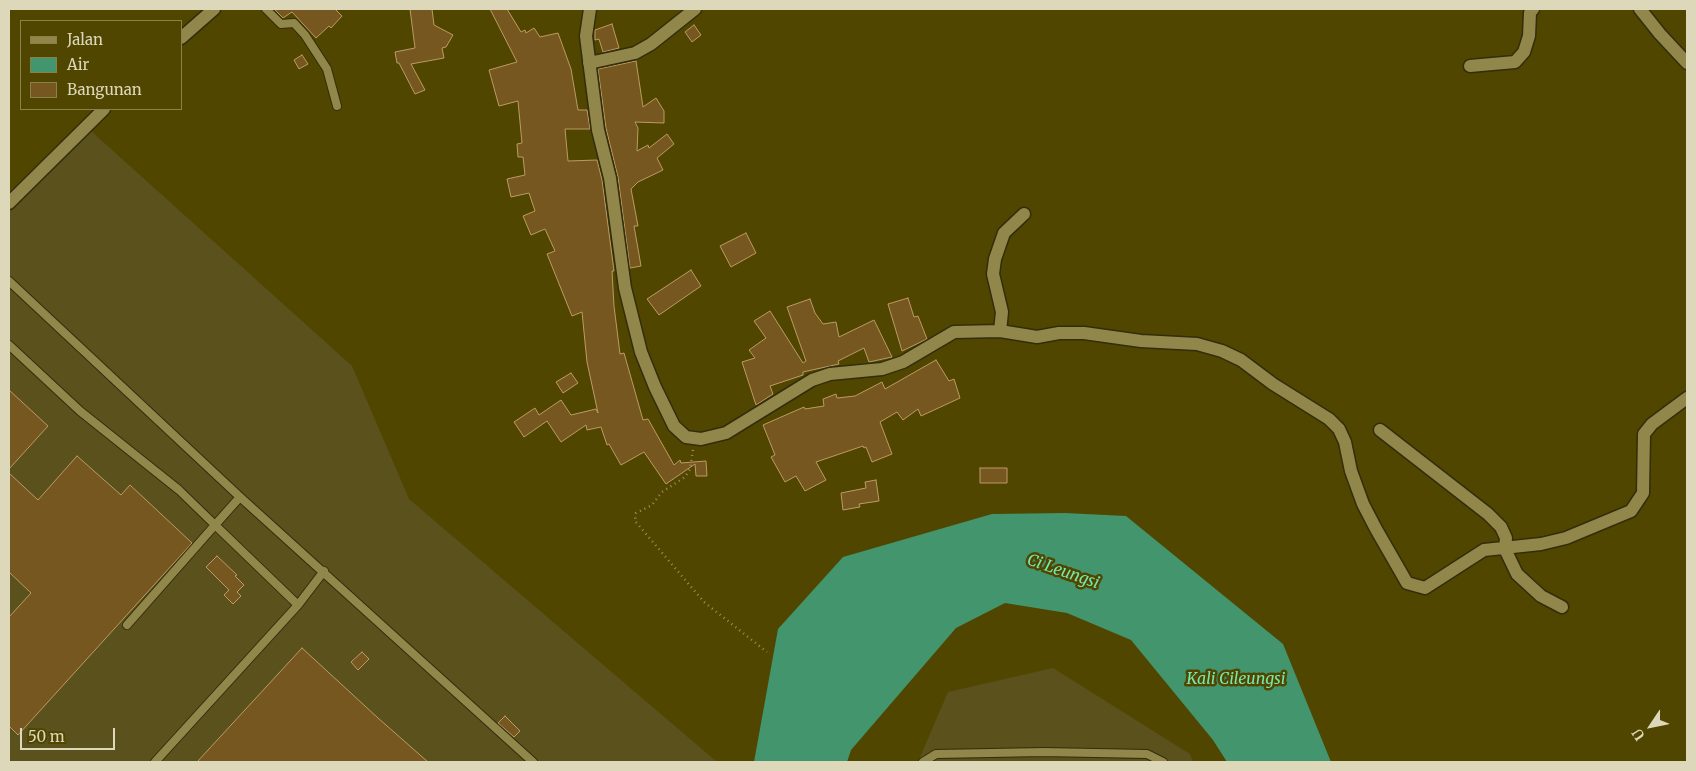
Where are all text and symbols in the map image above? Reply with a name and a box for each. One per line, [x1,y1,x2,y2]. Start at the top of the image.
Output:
legend [20,20,182,110]
text: Jalan [67,30,103,49]
text: Air [67,55,89,74]
text: Bangunan [67,80,142,99]
water label: Ci Leungsi [1024,551,1102,593]
water label: Kali Cileungsi [1187,669,1285,689]
north arrow [1626,701,1676,751]
scale bar [22,718,118,750]
text: U [1628,725,1649,744]
text: 50 m [28,727,65,746]

